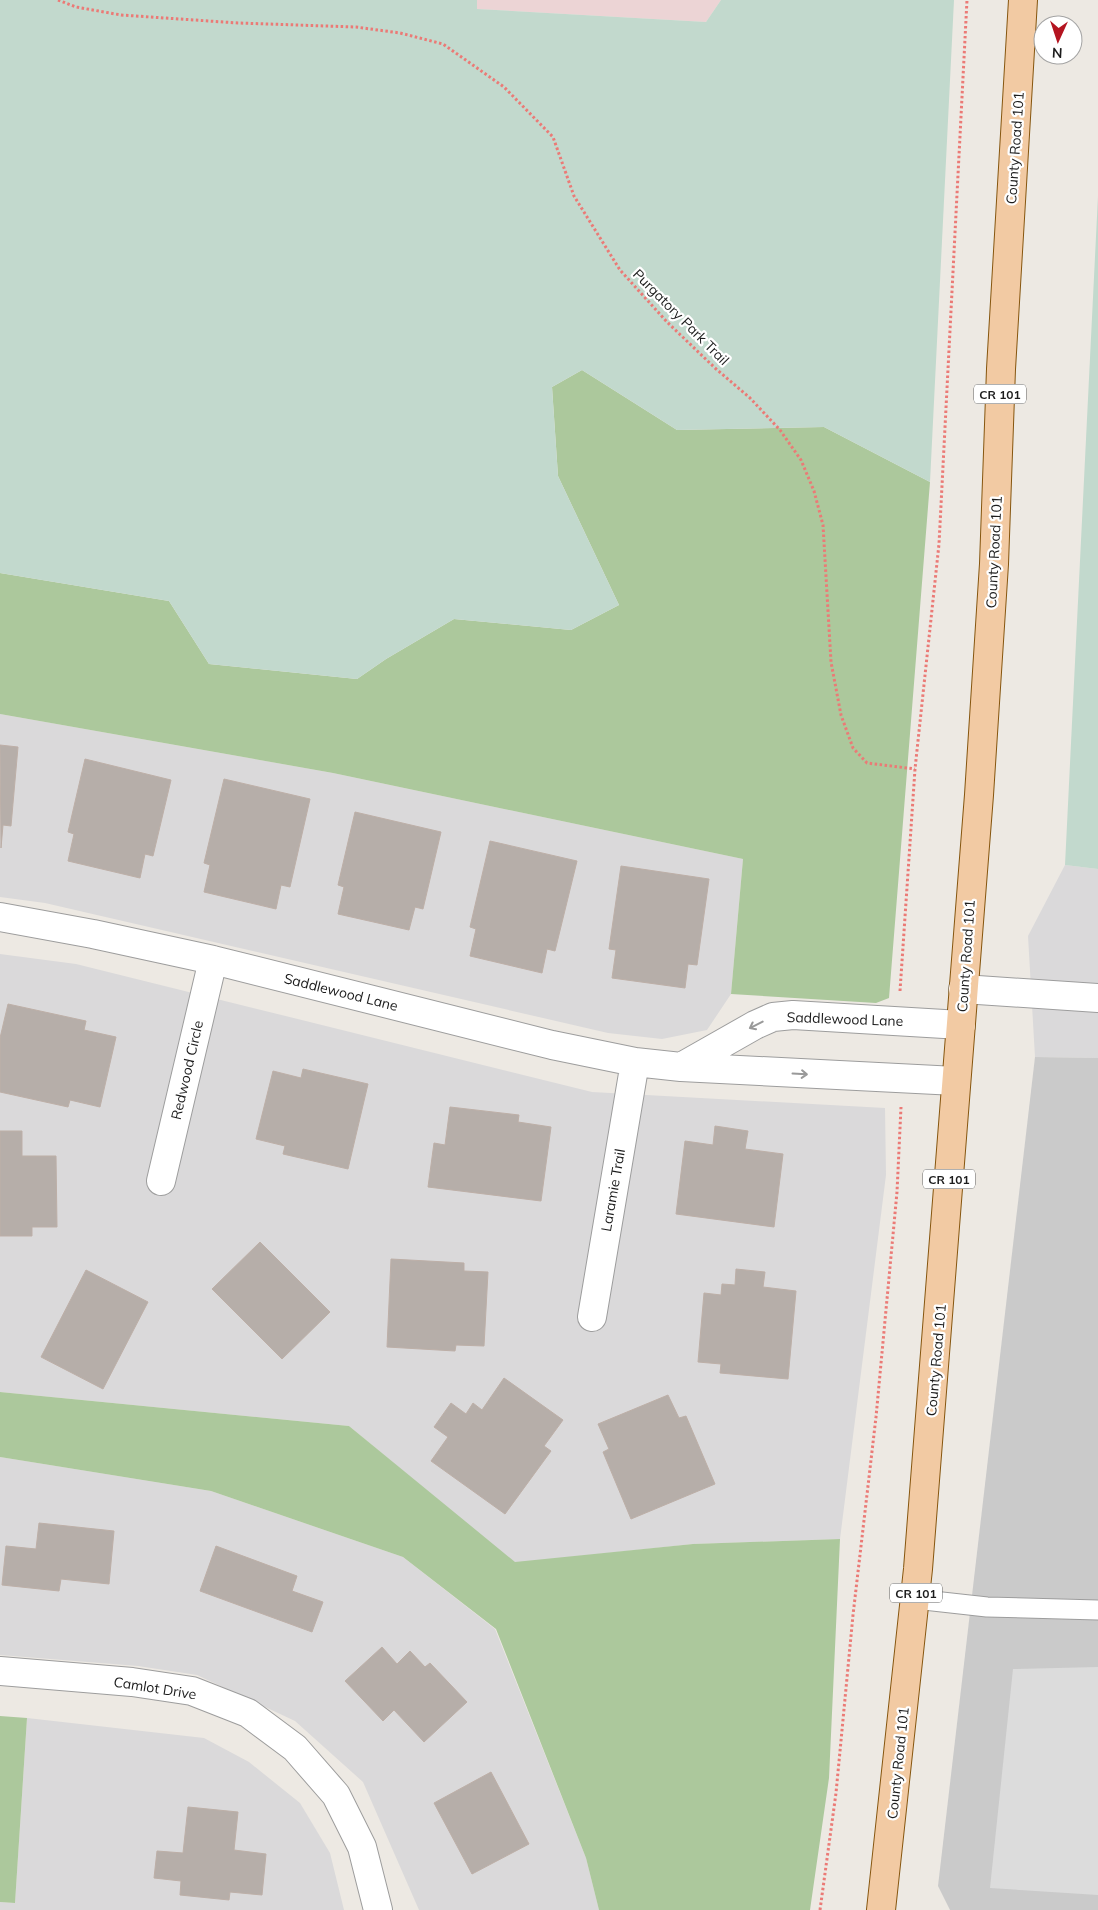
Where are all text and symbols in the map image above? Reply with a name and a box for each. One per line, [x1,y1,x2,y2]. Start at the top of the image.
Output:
north arrow [1033,15,1083,65]
text: N [1052,44,1063,62]
street label: County Road 101 [1002,91,1028,205]
street label: Purgatory Park Trail [629,265,733,369]
road number: CR 101 [974,384,1026,404]
street label: County Road 101 [982,495,1006,609]
street label: County Road 101 [953,899,979,1013]
street label: Saddlewood Lane [282,969,400,1015]
street label: Saddlewood Lane [786,1008,904,1030]
street label: Redwood Circle [167,1019,207,1121]
one-way arrow [749,1020,764,1030]
one-way arrow [792,1069,808,1078]
street label: Laramie Trail [597,1147,629,1233]
road number: CR 101 [923,1170,975,1188]
street label: County Road 101 [922,1303,950,1417]
road number: CR 101 [890,1584,942,1602]
street label: Camlot Drive [112,1673,198,1703]
street label: County Road 101 [883,1706,913,1820]

